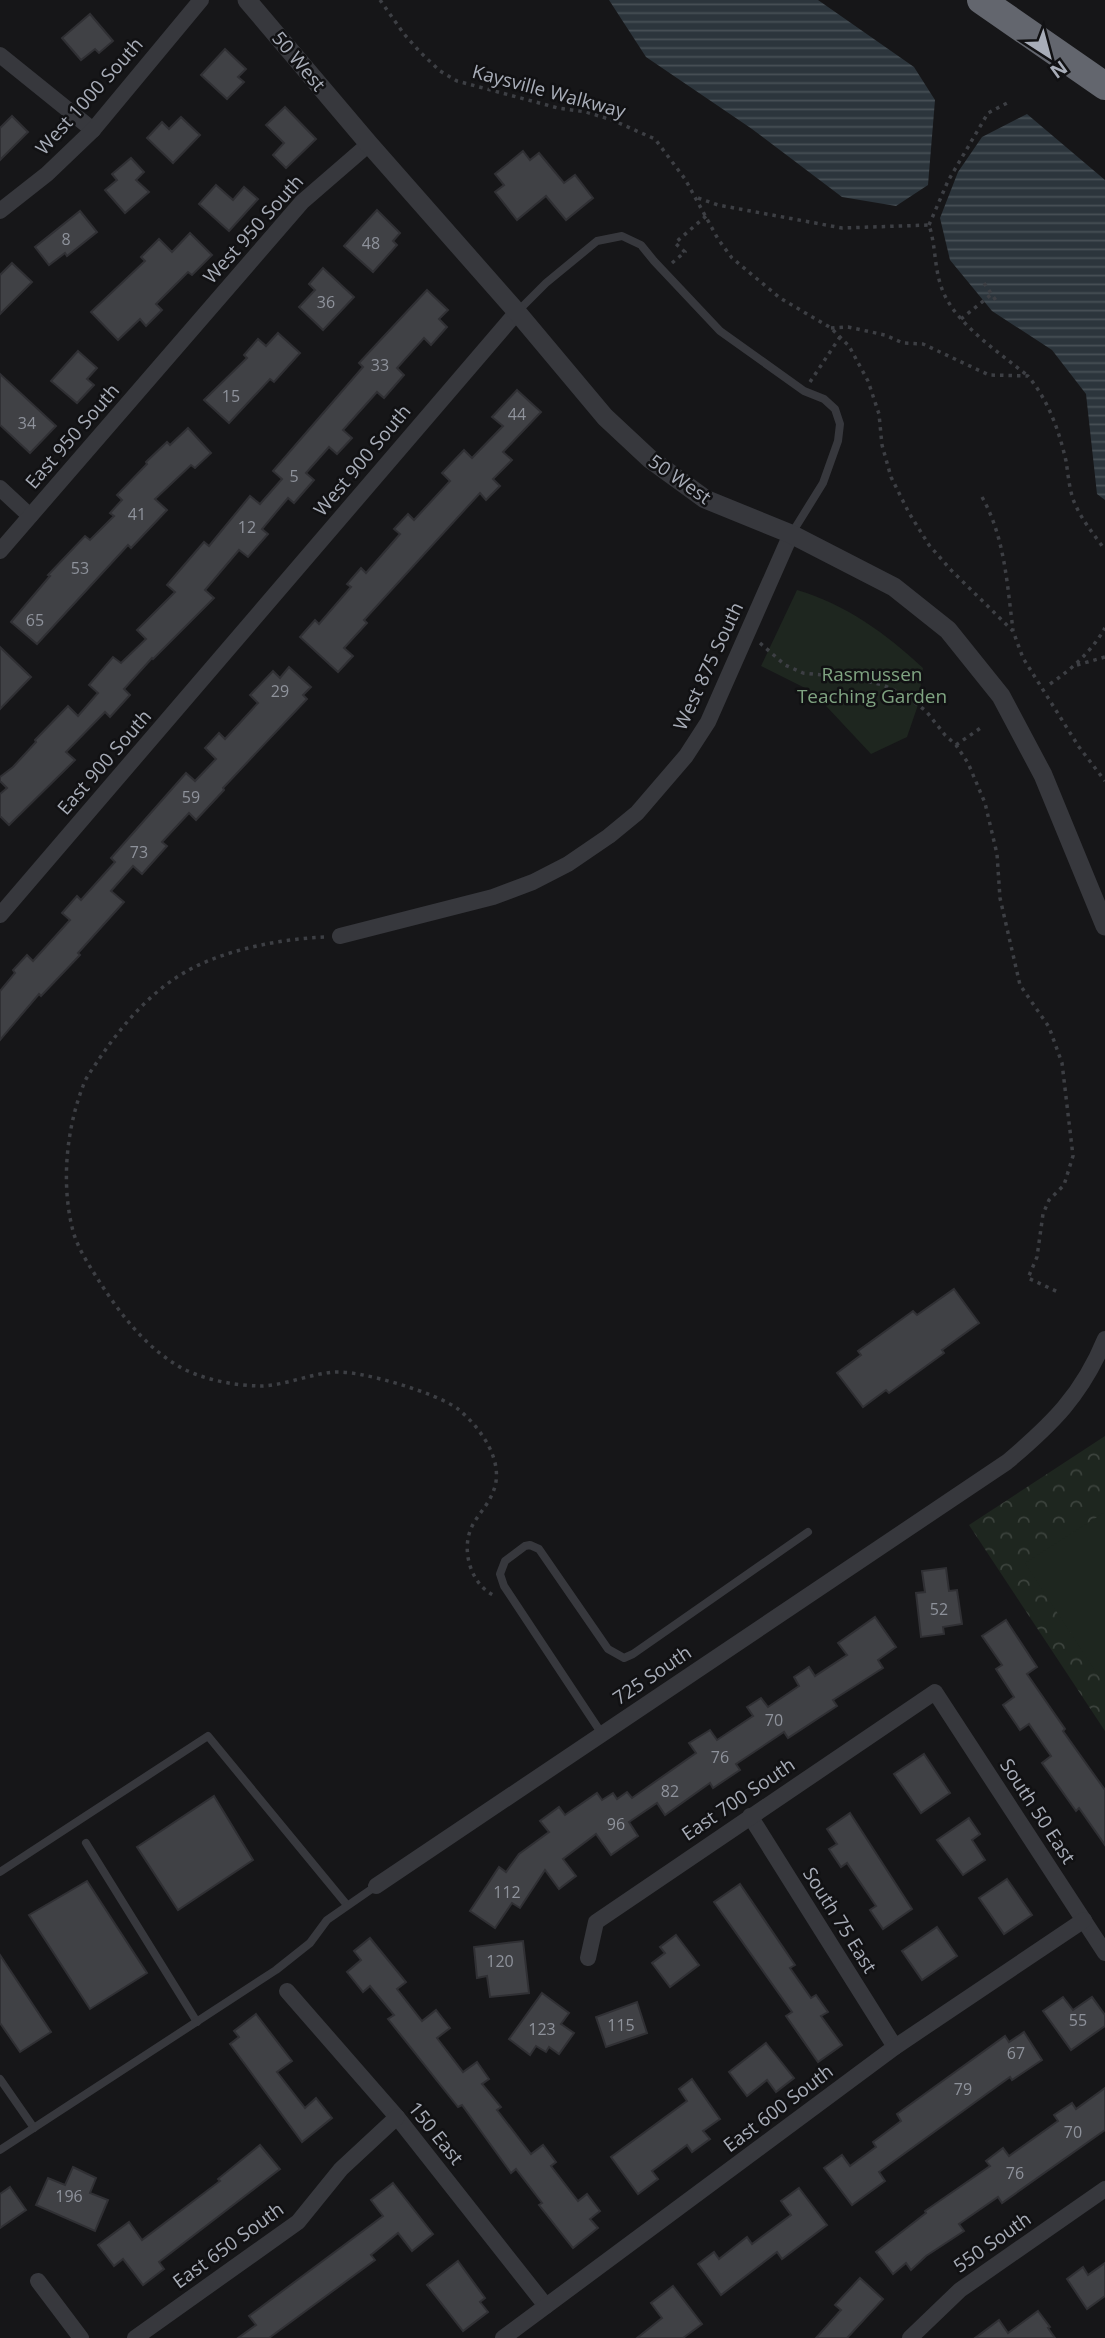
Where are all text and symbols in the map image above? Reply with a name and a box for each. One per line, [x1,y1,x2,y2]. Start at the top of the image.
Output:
north arrow [1014,21,1084,91]
street label: 50 West [266,26,332,97]
street label: West 1000 South [29,32,149,160]
text: N [1045,55,1073,85]
street label: Kaysville Walkway [469,58,629,124]
street label: West 950 South [197,169,309,289]
house number: 8 [61,228,71,250]
house number: 48 [362,232,380,254]
house number: 36 [317,291,335,313]
house number: 33 [371,354,389,376]
street label: East 950 South [19,378,125,494]
house number: 15 [222,385,240,407]
street label: West 900 South [308,399,416,521]
house number: 44 [508,403,526,425]
house number: 34 [18,412,36,434]
street label: 50 West [644,448,717,510]
house number: 5 [289,465,299,487]
house number: 41 [128,503,146,525]
house number: 12 [238,516,256,538]
house number: 53 [71,557,89,579]
street label: West 875 South [667,598,749,734]
house number: 65 [26,609,44,631]
park label: Rasmussen Teaching Garden [797,661,947,709]
house number: 29 [271,680,289,702]
street label: East 900 South [51,704,157,820]
house number: 59 [182,786,200,808]
house number: 73 [130,841,148,863]
house number: 52 [930,1598,948,1620]
street label: 725 South [608,1639,696,1711]
house number: 70 [765,1709,783,1731]
house number: 76 [711,1746,729,1768]
street label: East 700 South [676,1751,800,1847]
street label: South 50 East [994,1753,1082,1869]
house number: 82 [661,1780,679,1802]
house number: 96 [607,1813,625,1835]
street label: South 75 East [797,1862,883,1978]
house number: 112 [493,1881,521,1903]
house number: 120 [486,1950,514,1972]
house number: 55 [1069,2009,1087,2031]
house number: 115 [607,2014,635,2036]
house number: 123 [528,2018,556,2040]
house number: 67 [1007,2042,1025,2064]
street label: East 600 South [718,2058,838,2158]
house number: 79 [954,2078,972,2100]
street label: 150 East [402,2096,470,2170]
house number: 70 [1064,2121,1082,2143]
house number: 76 [1006,2162,1024,2184]
house number: 196 [55,2185,83,2207]
street label: East 650 South [167,2196,289,2294]
street label: 550 South [948,2206,1036,2278]

